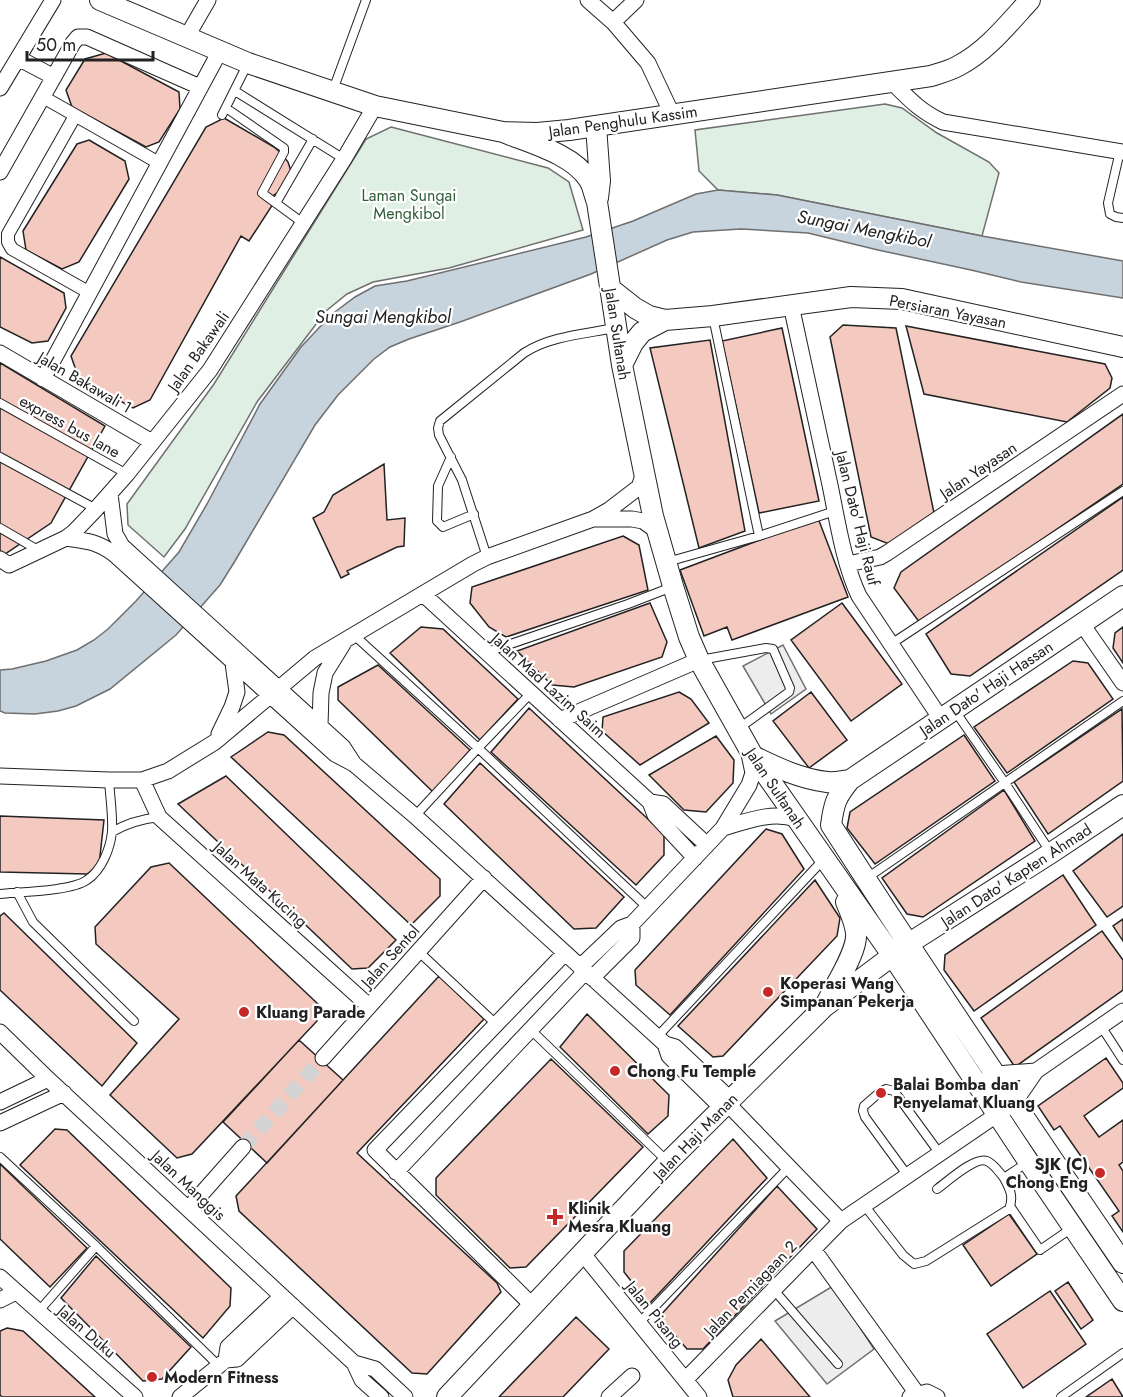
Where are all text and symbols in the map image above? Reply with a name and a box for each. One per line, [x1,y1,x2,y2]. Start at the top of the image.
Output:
scale bar [27,24,153,62]
text: 50 m [36,32,76,58]
street label: Jalan Penghulu Kassim [545,100,699,144]
park label: Laman Sungai Mengkibol [362,184,456,225]
water label: Sungai Mengkibol [795,203,934,255]
street label: Jalan Sultanah [599,284,636,382]
street label: Persiaran Yayasan [887,289,1008,334]
water label: Sungai Mengkibol [315,304,452,330]
street label: Jalan Bakawali [161,306,235,398]
street label: Jalan Bakawali 1 [31,345,136,419]
street label: express bus lane [15,389,124,464]
street label: Jalan Yayasan [934,436,1021,506]
street label: Jalan Dato' Haji Rauf [829,447,885,588]
street label: Jalan Mad Lazim Saim [485,626,611,743]
street label: Jalan Dato' Haji Hassan [913,635,1058,743]
street label: Jalan Sultanah [739,742,811,833]
street label: Jalan Dato' Kapten Ahmad [935,818,1096,934]
street label: Jalan Mata Kucing [207,835,313,933]
street label: Jalan Sentol [354,920,425,994]
place label: Koperasi Wang Simpanan Pekerja [780,972,914,1013]
marker: Koperasi Wang Simpanan Pekerja [761,985,775,999]
place label: Kluang Parade [256,1001,365,1024]
marker: Kluang Parade [237,1005,251,1019]
place label: Chong Fu Temple [627,1060,756,1083]
marker: Chong Fu Temple [608,1064,622,1078]
place label: Balai Bomba dan Penyelamat Kluang [893,1073,1035,1114]
marker: Balai Bomba dan Penyelamat Kluang [874,1086,888,1100]
street label: Jalan Haji Manan [646,1088,743,1187]
street label: Jalan Manggis [145,1144,231,1226]
place label: SJK (C) Chong Eng [1006,1153,1088,1194]
marker: SJK (C) Chong Eng [1093,1166,1107,1180]
place label: Klinik Mesra Kluang [568,1197,671,1238]
marker: Klinik Mesra Kluang [546,1208,564,1226]
street label: Jalan Perniagaan 2 [697,1235,802,1343]
street label: Jalan Pisang [619,1274,689,1353]
street label: Jalan Duku [51,1298,121,1363]
place label: Modern Fitness [164,1366,279,1389]
marker: Modern Fitness [145,1370,159,1384]

